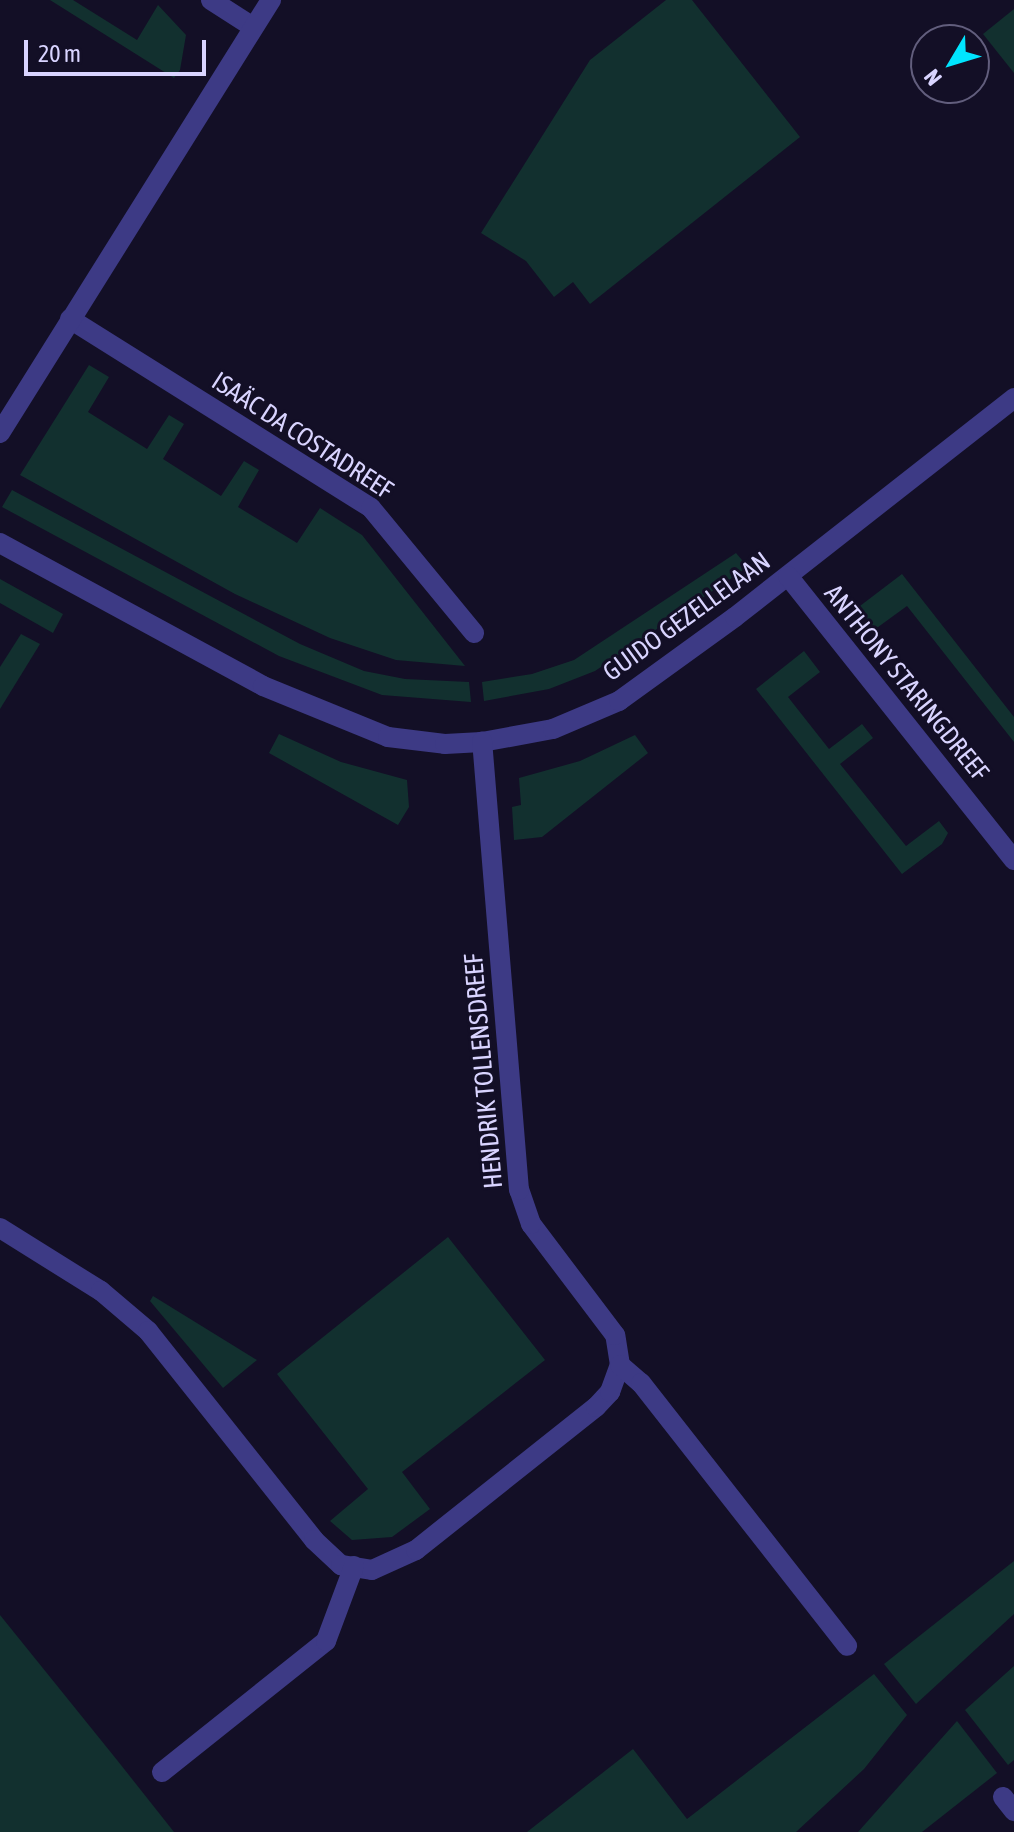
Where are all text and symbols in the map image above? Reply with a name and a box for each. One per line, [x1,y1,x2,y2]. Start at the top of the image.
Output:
scale bar [28,24,210,74]
north arrow [910,24,990,104]
text: 20 m [38,40,81,67]
text: N [918,64,947,91]
street label: ISAÄC DA COSTADREEF [206,366,398,506]
street label: GUIDO GEZELLELAAN [597,546,777,688]
street label: ANTHONY STARINGDREEF [817,579,995,787]
street label: HENDRIK TOLLENSDREEF [458,952,510,1190]

